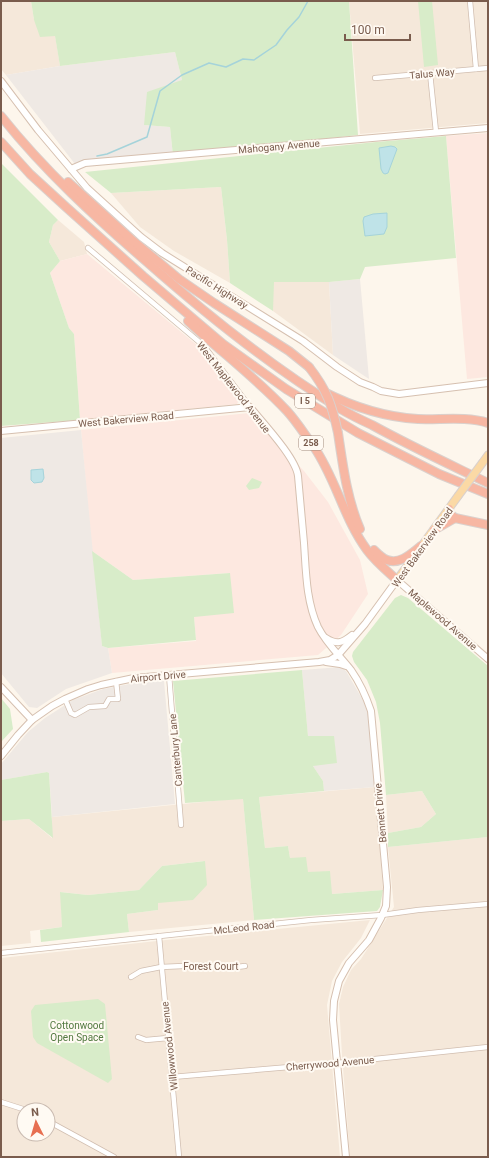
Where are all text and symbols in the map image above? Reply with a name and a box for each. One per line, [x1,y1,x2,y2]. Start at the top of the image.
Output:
scale bar [345,16,410,42]
text: 100 m [351,23,385,37]
street label: Talus Way [409,66,455,81]
street label: Mahogany Avenue [238,137,320,156]
street label: Pacific Highway [184,264,250,311]
street label: West Maplewood Avenue [195,340,272,435]
road number: I 5 [295,394,315,408]
street label: West Bakerview Road [78,410,174,429]
road number: 258 [299,436,323,450]
street label: West Bakerview Road [390,505,455,589]
street label: Maplewood Avenue [406,587,479,652]
street label: Airport Drive [130,669,186,684]
street label: Canterbury Lane [167,713,184,787]
street label: Bennett Drive [372,783,389,843]
street label: McLeod Road [213,919,275,936]
street label: Forest Court [183,961,239,972]
street label: Willowwood Avenue [159,1001,180,1091]
park label: Cottonwood Open Space [50,1020,104,1043]
street label: Cherrywood Avenue [285,1054,375,1073]
north arrow [16,1102,56,1142]
text: N [31,1106,40,1119]

